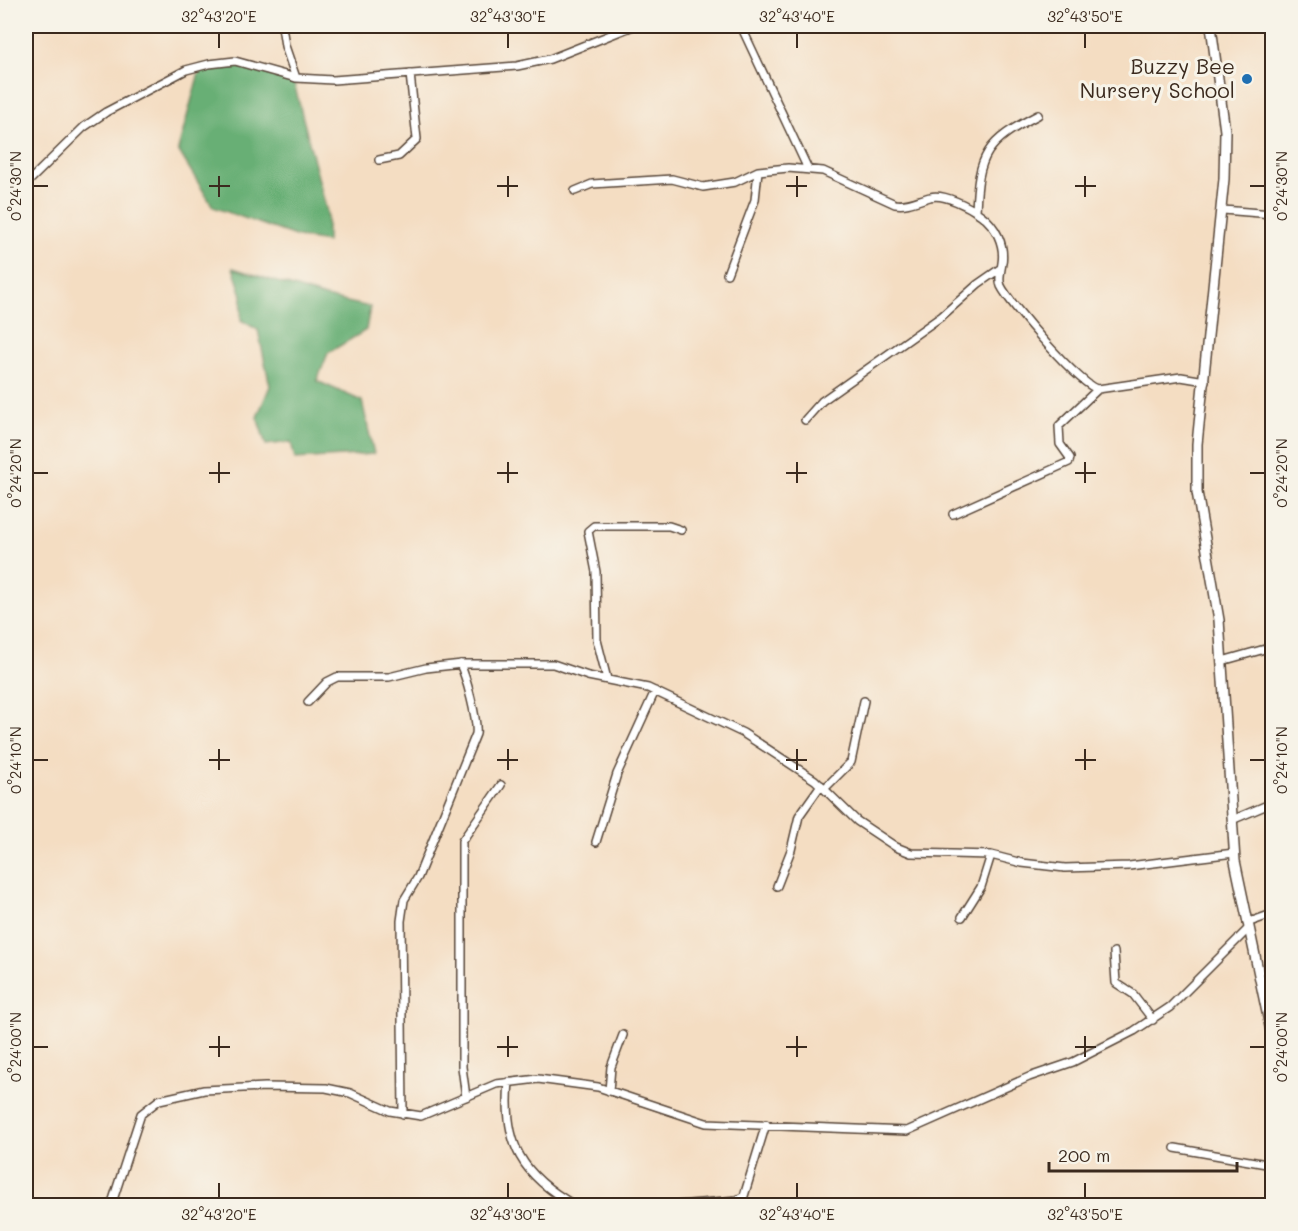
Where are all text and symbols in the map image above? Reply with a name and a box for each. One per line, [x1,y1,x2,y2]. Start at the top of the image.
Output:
text: 32°43'20"E [181,6,257,26]
text: 32°43'30"E [470,6,546,26]
text: 32°43'40"E [759,6,835,26]
text: 32°43'50"E [1047,6,1123,26]
place label: Buzzy Bee Nursery School [1080,52,1235,103]
marker: Buzzy Bee Nursery School [1240,72,1254,86]
text: 0°24'30"N [5,151,25,221]
text: 0°24'30"N [1271,151,1291,221]
text: 0°24'20"N [5,438,25,508]
text: 0°24'20"N [1271,438,1291,508]
text: 0°24'10"N [5,726,25,794]
text: 0°24'10"N [1271,726,1291,794]
text: 0°24'00"N [5,1012,25,1082]
text: 0°24'00"N [1271,1012,1291,1082]
scale bar [1049,1135,1236,1173]
text: 200 m [1058,1143,1110,1167]
text: 32°43'20"E [181,1204,257,1224]
text: 32°43'30"E [470,1204,546,1224]
text: 32°43'40"E [759,1204,835,1224]
text: 32°43'50"E [1047,1204,1123,1224]

